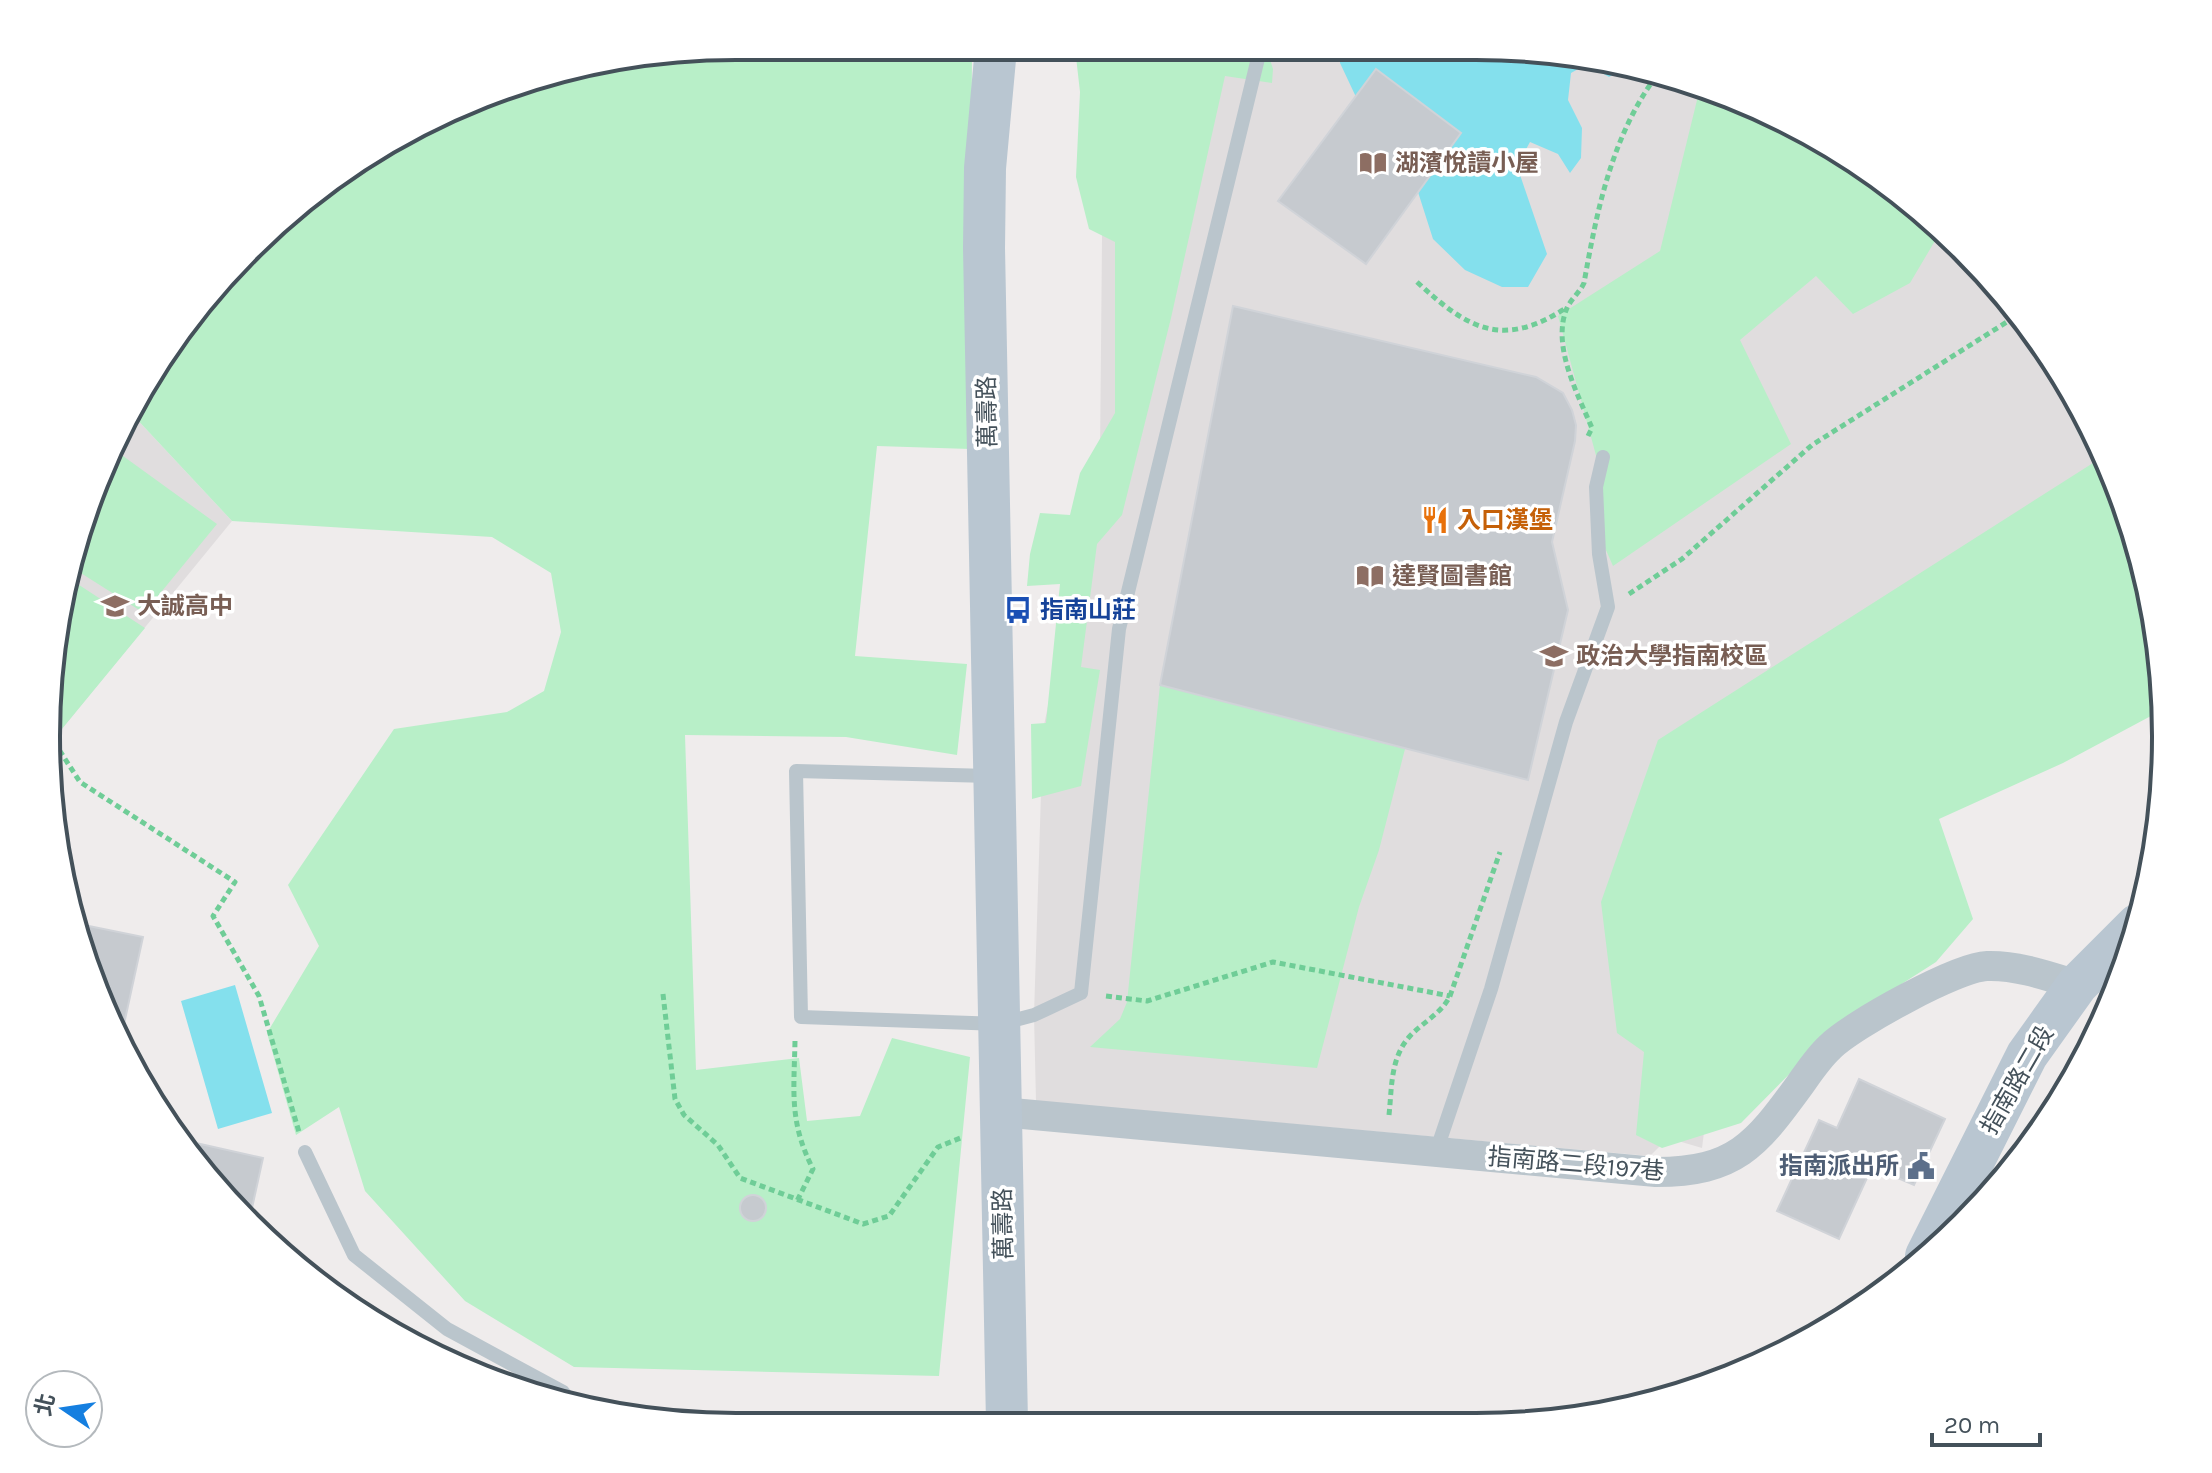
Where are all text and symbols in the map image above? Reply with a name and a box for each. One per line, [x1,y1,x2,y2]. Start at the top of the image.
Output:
library icon: 湖濱悅讀小屋 [1358,148,1388,178]
place label: 湖濱悅讀小屋 [1395,149,1539,177]
street label: 萬壽路 [972,376,1002,448]
restaurant icon: 入口漢堡 [1420,505,1450,535]
place label: 入口漢堡 [1457,506,1553,534]
library icon: 達賢圖書館 [1355,561,1385,591]
place label: 達賢圖書館 [1392,562,1512,590]
school or university icon: 大誠高中 [100,591,130,621]
place label: 大誠高中 [137,592,233,620]
bus stop icon: 指南山莊 [1003,595,1033,625]
place label: 指南山莊 [1040,596,1136,624]
school or university icon: 政治大學指南校區 [1539,641,1569,671]
place label: 政治大學指南校區 [1576,642,1768,670]
street label: 指南路二段 [1975,1021,2059,1139]
street label: 指南路二段197巷 [1487,1142,1665,1186]
public building icon: 指南派出所 [1906,1151,1936,1181]
place label: 指南派出所 [1779,1152,1899,1180]
street label: 萬壽路 [988,1188,1018,1260]
north arrow [24,1369,104,1449]
text: 北 [30,1391,61,1418]
scale bar [1932,1397,2040,1447]
text: 20 m [1944,1411,2000,1439]

